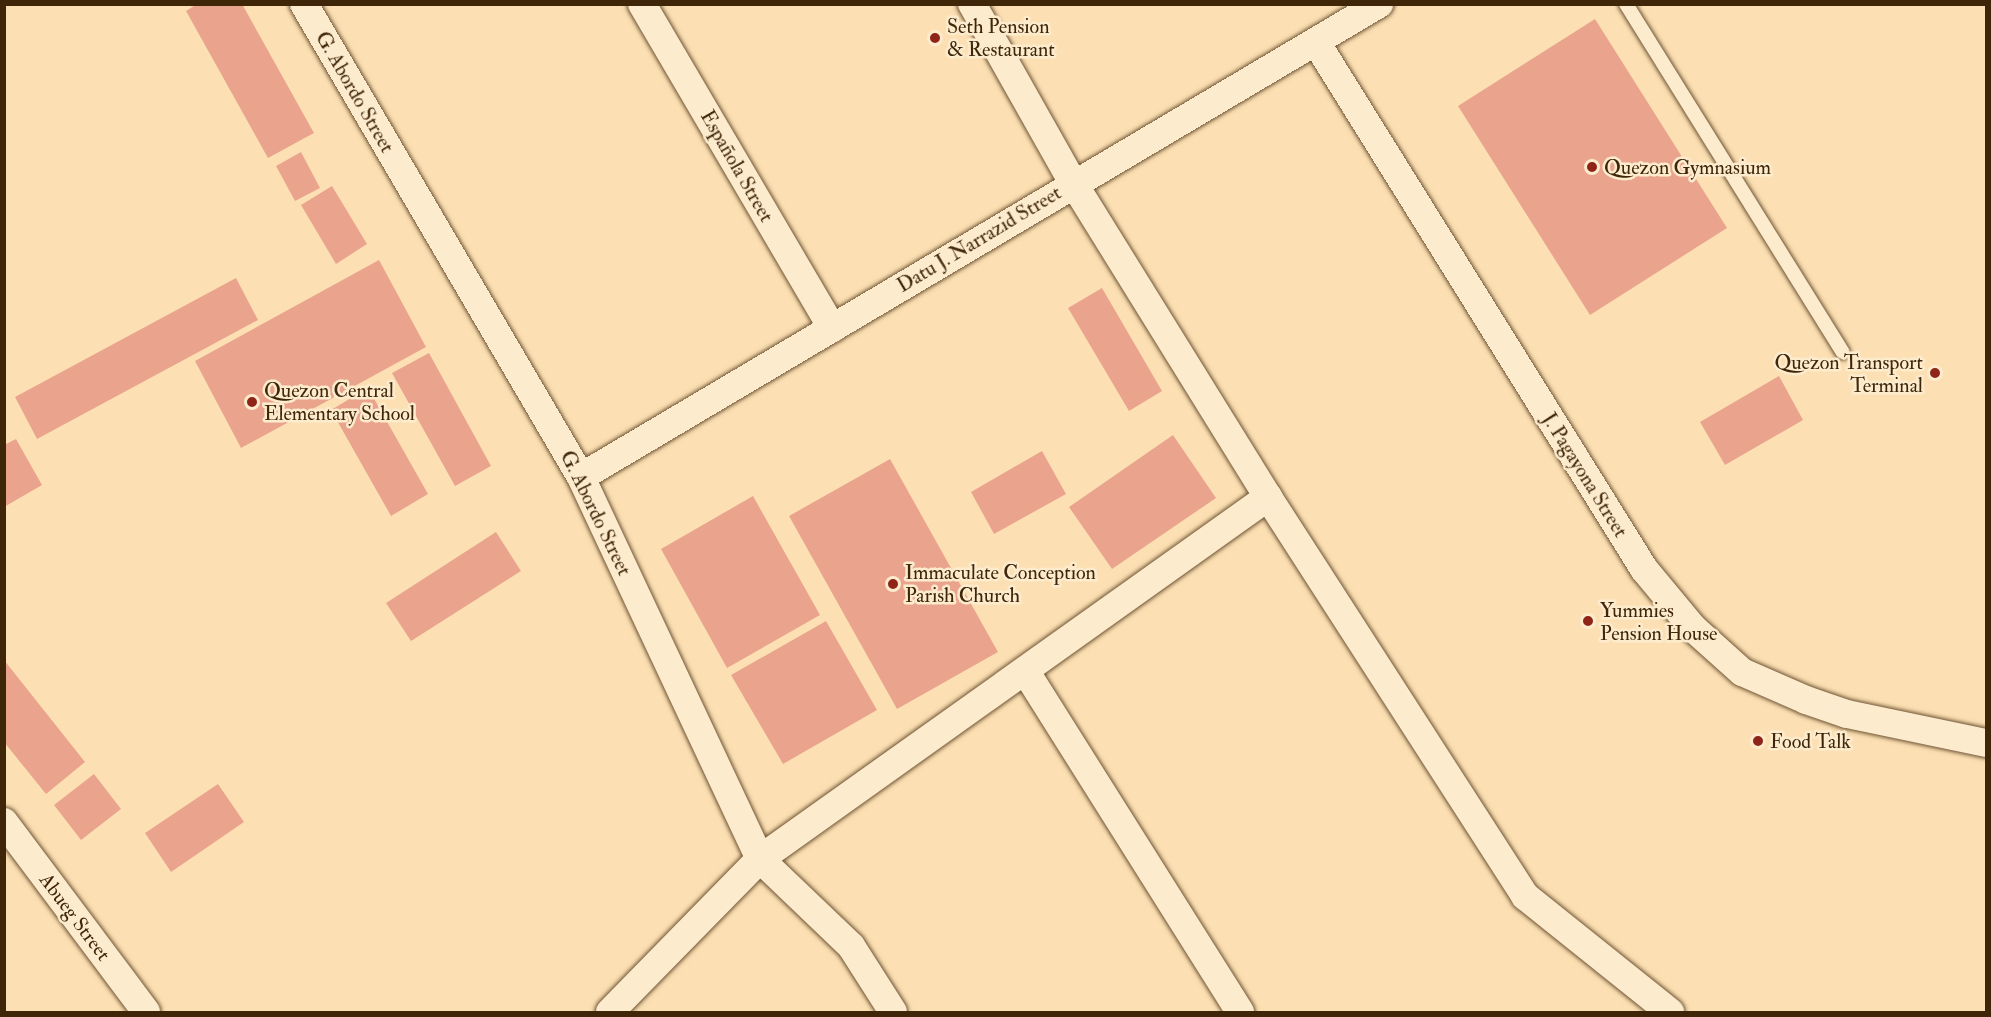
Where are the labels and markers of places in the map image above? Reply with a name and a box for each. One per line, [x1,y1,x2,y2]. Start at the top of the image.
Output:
place label: Seth Pension & Restaurant [947,14,1055,61]
marker: Seth Pension & Restaurant [928,31,942,45]
place label: Quezon Gymnasium [1604,155,1771,179]
marker: Quezon Gymnasium [1585,160,1599,174]
place label: Quezon Transport Terminal [1774,350,1923,397]
marker: Quezon Transport Terminal [1928,366,1942,380]
place label: Quezon Central Elementary School [264,378,415,425]
marker: Quezon Central Elementary School [245,395,259,409]
place label: Immaculate Conception Parish Church [905,560,1096,607]
marker: Immaculate Conception Parish Church [886,577,900,591]
place label: Yummies Pension House [1600,598,1717,645]
marker: Yummies Pension House [1581,614,1595,628]
place label: Food Talk [1770,729,1851,753]
marker: Food Talk [1751,734,1765,748]

